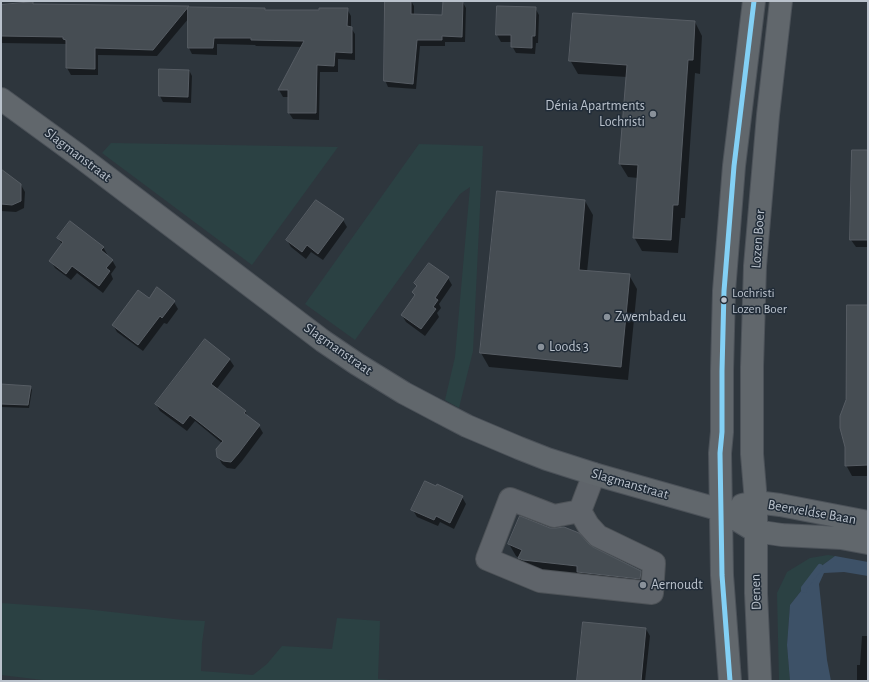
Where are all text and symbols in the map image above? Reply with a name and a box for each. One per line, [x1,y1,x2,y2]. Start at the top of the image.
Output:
place label: Dénia Apartments Lochristi [545,98,645,130]
marker: Dénia Apartments Lochristi [648,109,658,119]
street label: Slagmanstraat [41,124,115,186]
street label: Lozen Boer [748,209,768,269]
place label: Lochristi Lozen Boer [732,285,787,316]
marker: Lochristi Lozen Boer [719,295,729,305]
place label: Zwembad.eu [615,309,686,325]
marker: Zwembad.eu [602,312,612,322]
street label: Slagmanstraat [301,319,375,379]
place label: Loods 3 [549,339,589,355]
marker: Loods 3 [536,342,546,352]
street label: Slagmanstraat [590,465,670,503]
street label: Beerveldse Baan [767,496,857,528]
street label: Denen [747,574,765,610]
place label: Aernoudt [651,577,703,593]
marker: Aernoudt [638,580,648,590]

